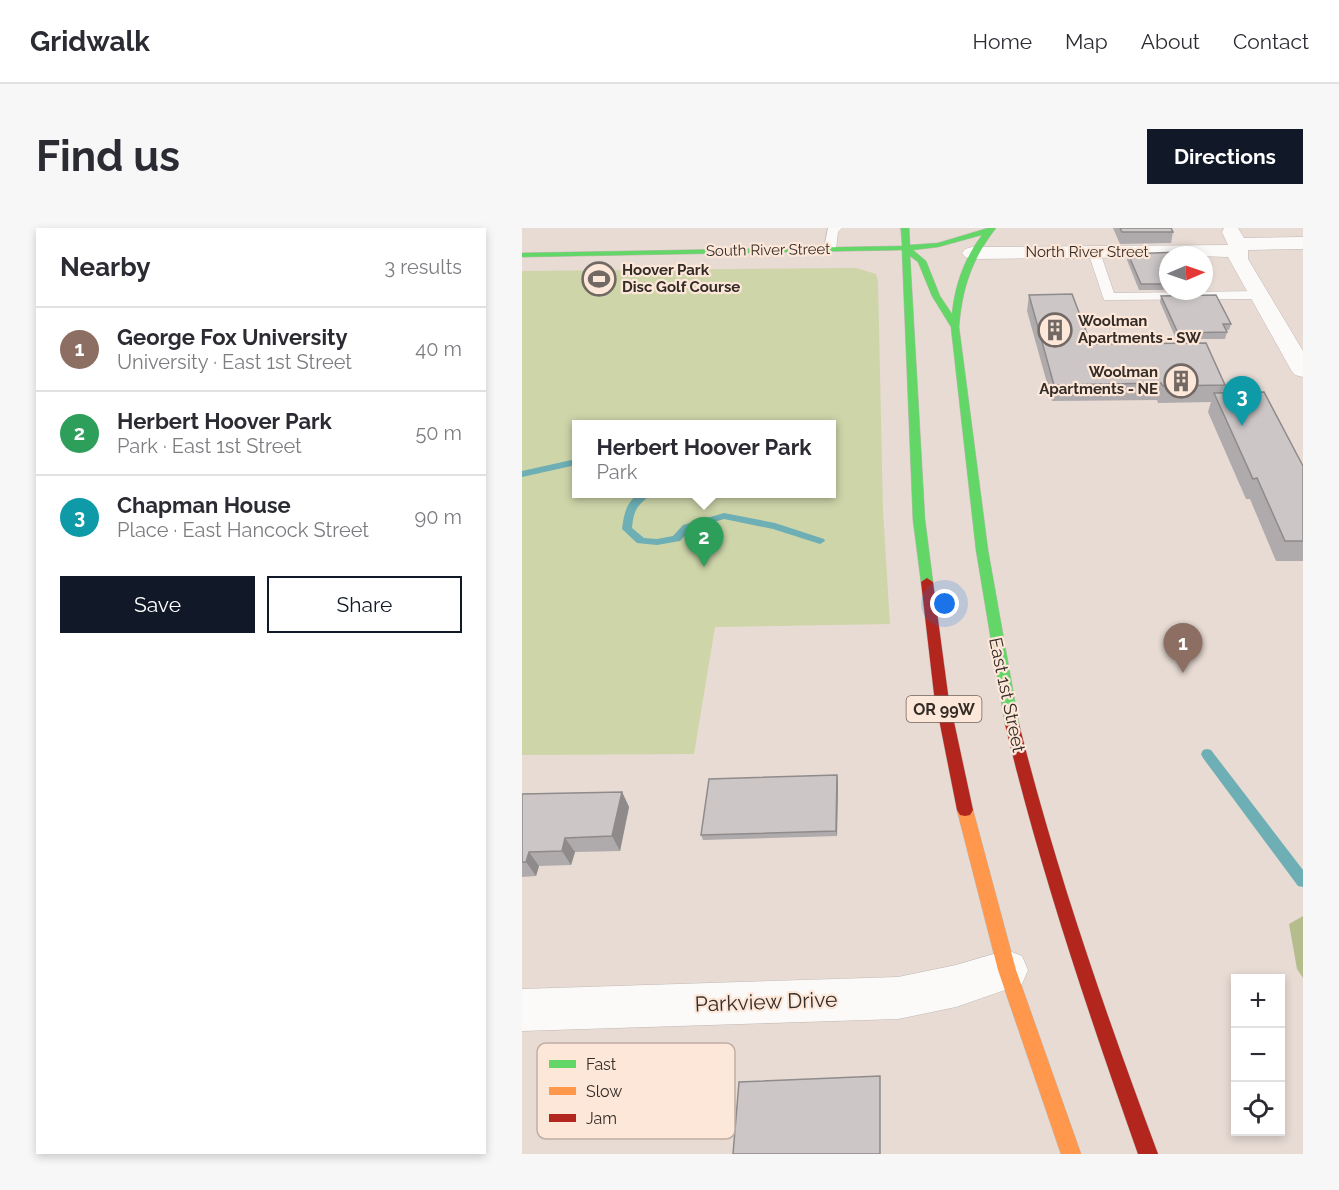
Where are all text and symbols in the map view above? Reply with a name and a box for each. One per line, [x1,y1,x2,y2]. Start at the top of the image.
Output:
text: Gridwalk [30,25,150,58]
text: Home [973,29,1032,54]
text: Map [1065,29,1108,54]
text: About [1141,29,1200,54]
text: Contact [1233,29,1309,54]
button: Directions [1147,129,1303,184]
text: Find us [36,132,180,181]
street label: South River Street [706,240,830,260]
street label: North River Street [1025,243,1149,261]
north arrow [1159,246,1213,300]
text: Nearby [60,252,150,282]
text: 3 results [384,255,462,279]
sports icon: Hoover Park Disc Golf Course [581,261,617,297]
place label: Hoover Park Disc Golf Course [622,261,740,296]
building icon: Woolman Apartments - SW [1037,312,1073,348]
place label: Woolman Apartments - SW [1078,312,1201,347]
text: George Fox University [117,324,348,350]
text: 1 [75,337,84,361]
text: 40 m [415,337,462,361]
text: University · East 1st Street [117,350,352,374]
place label: Woolman Apartments - NE [1039,363,1158,398]
building icon: Woolman Apartments - NE [1163,363,1199,399]
pin: 3 [1222,376,1262,426]
text: Herbert Hoover Park [117,408,332,434]
popup [572,420,836,498]
text: 2 [74,421,85,445]
text: 50 m [415,421,462,445]
text: Park · East 1st Street [117,434,302,458]
text: Herbert Hoover Park [597,434,811,460]
text: Park [597,460,637,484]
text: Chapman House [117,492,291,518]
text: 3 [74,505,85,529]
text: 90 m [415,505,462,529]
text: Place · East Hancock Street [117,518,369,542]
pin: 2 [684,518,723,567]
button: Save [60,576,255,633]
button: Share [267,576,462,633]
your location [930,589,959,618]
pin: 1 [1164,624,1202,673]
street label: East 1st Street [985,636,1030,754]
road number: OR 99W [906,696,982,722]
map controls [1231,974,1285,1136]
button: + [1231,974,1285,1028]
street label: Parkview Drive [694,987,838,1016]
button: − [1231,1028,1285,1082]
legend [537,1043,735,1139]
text: Fast [586,1055,617,1074]
text: Slow [586,1082,622,1101]
button: locate [1231,1082,1285,1136]
text: Jam [586,1109,617,1128]

